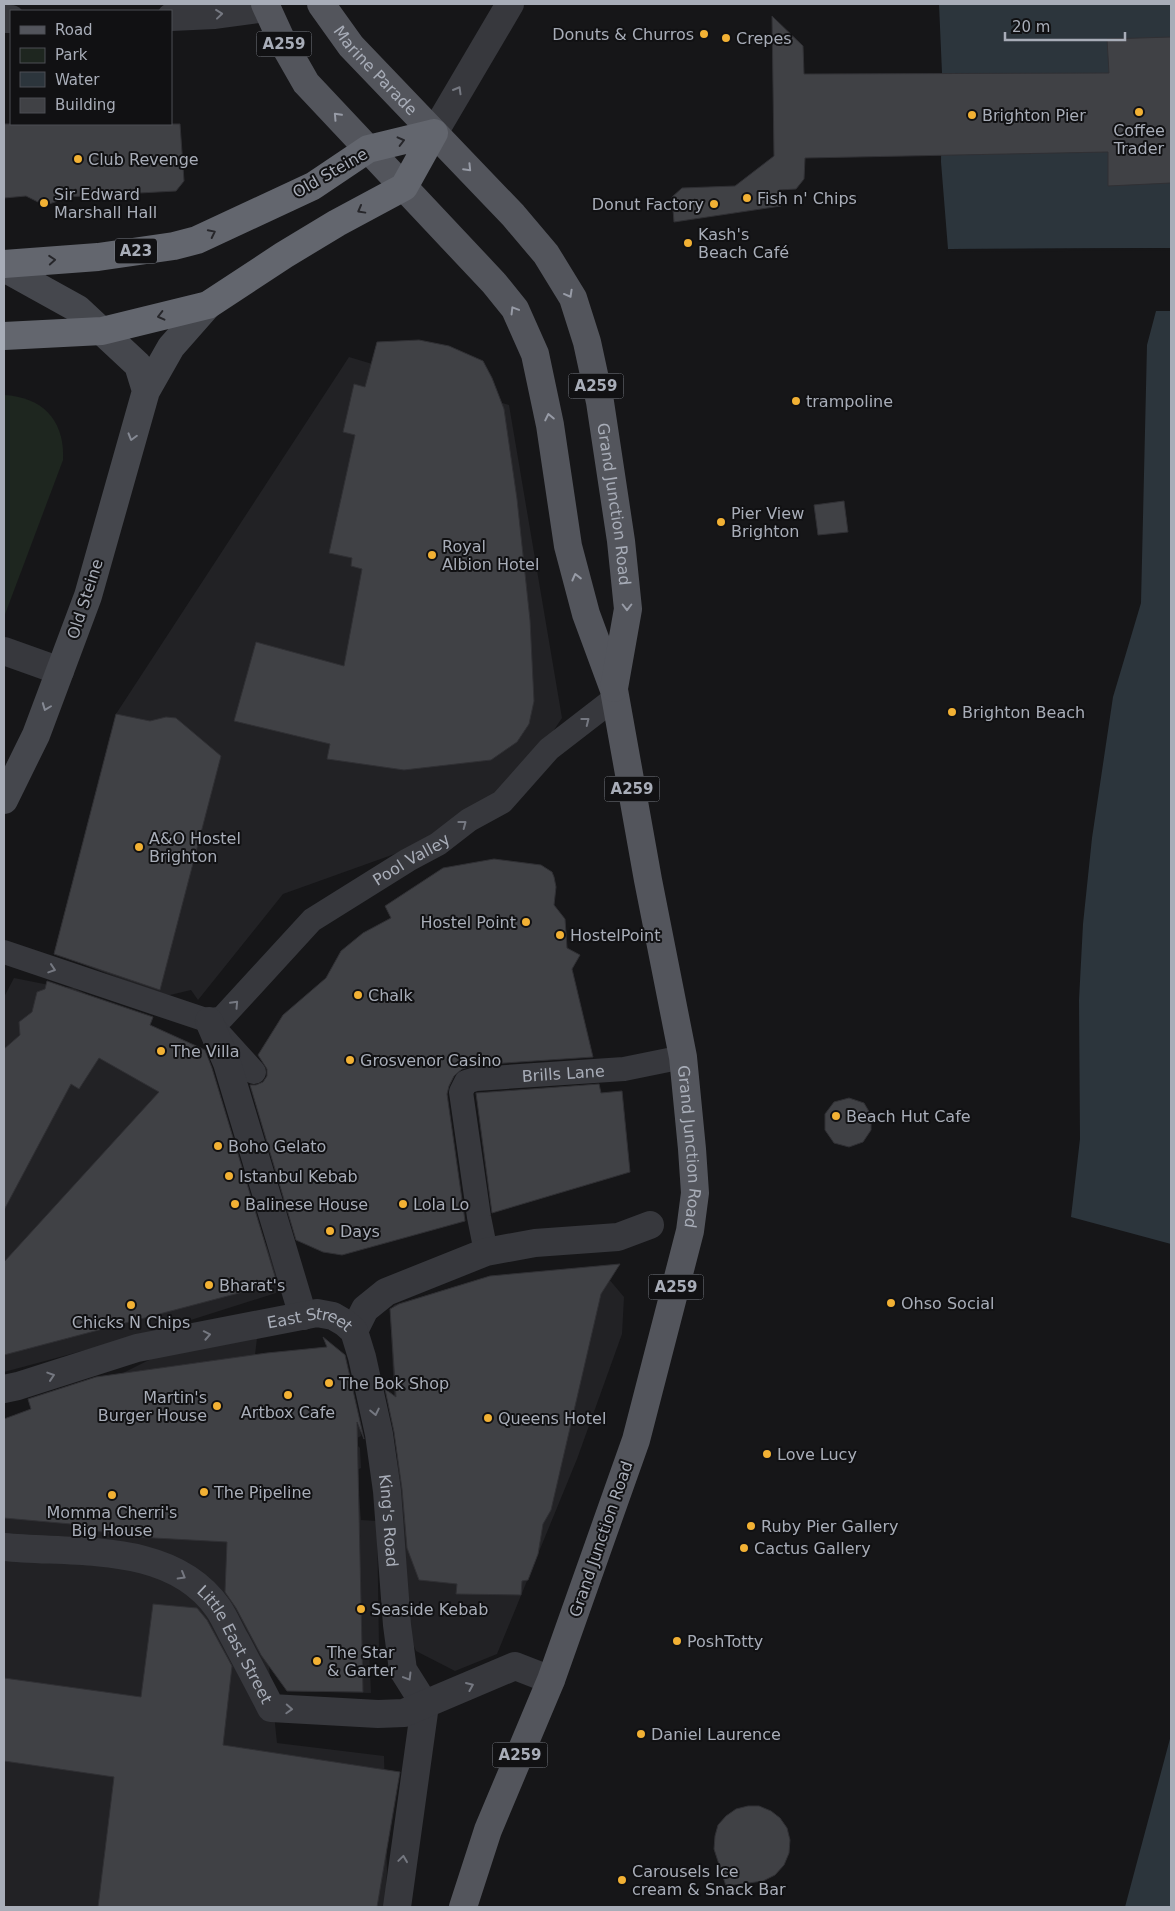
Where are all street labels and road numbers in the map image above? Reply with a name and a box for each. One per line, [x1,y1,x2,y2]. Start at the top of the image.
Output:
street label: Marine Parade [330,22,421,119]
road number: A259 [256,32,312,56]
street label: Old Steine [289,144,371,202]
road number: A23 [115,238,157,264]
road number: A259 [568,374,624,398]
street label: Grand Junction Road [594,421,635,586]
street label: Old Steine [63,557,107,641]
road number: A259 [604,776,660,802]
street label: Pool Valley [369,829,453,889]
street label: Brills Lane [521,1061,605,1085]
street label: Grand Junction Road [674,1064,705,1229]
road number: A259 [648,1274,704,1300]
street label: East Street [265,1303,357,1335]
street label: Grand Junction Road [565,1458,637,1620]
street label: King's Road [375,1473,402,1568]
street label: Little East Street [194,1581,277,1707]
road number: A259 [492,1742,548,1768]

